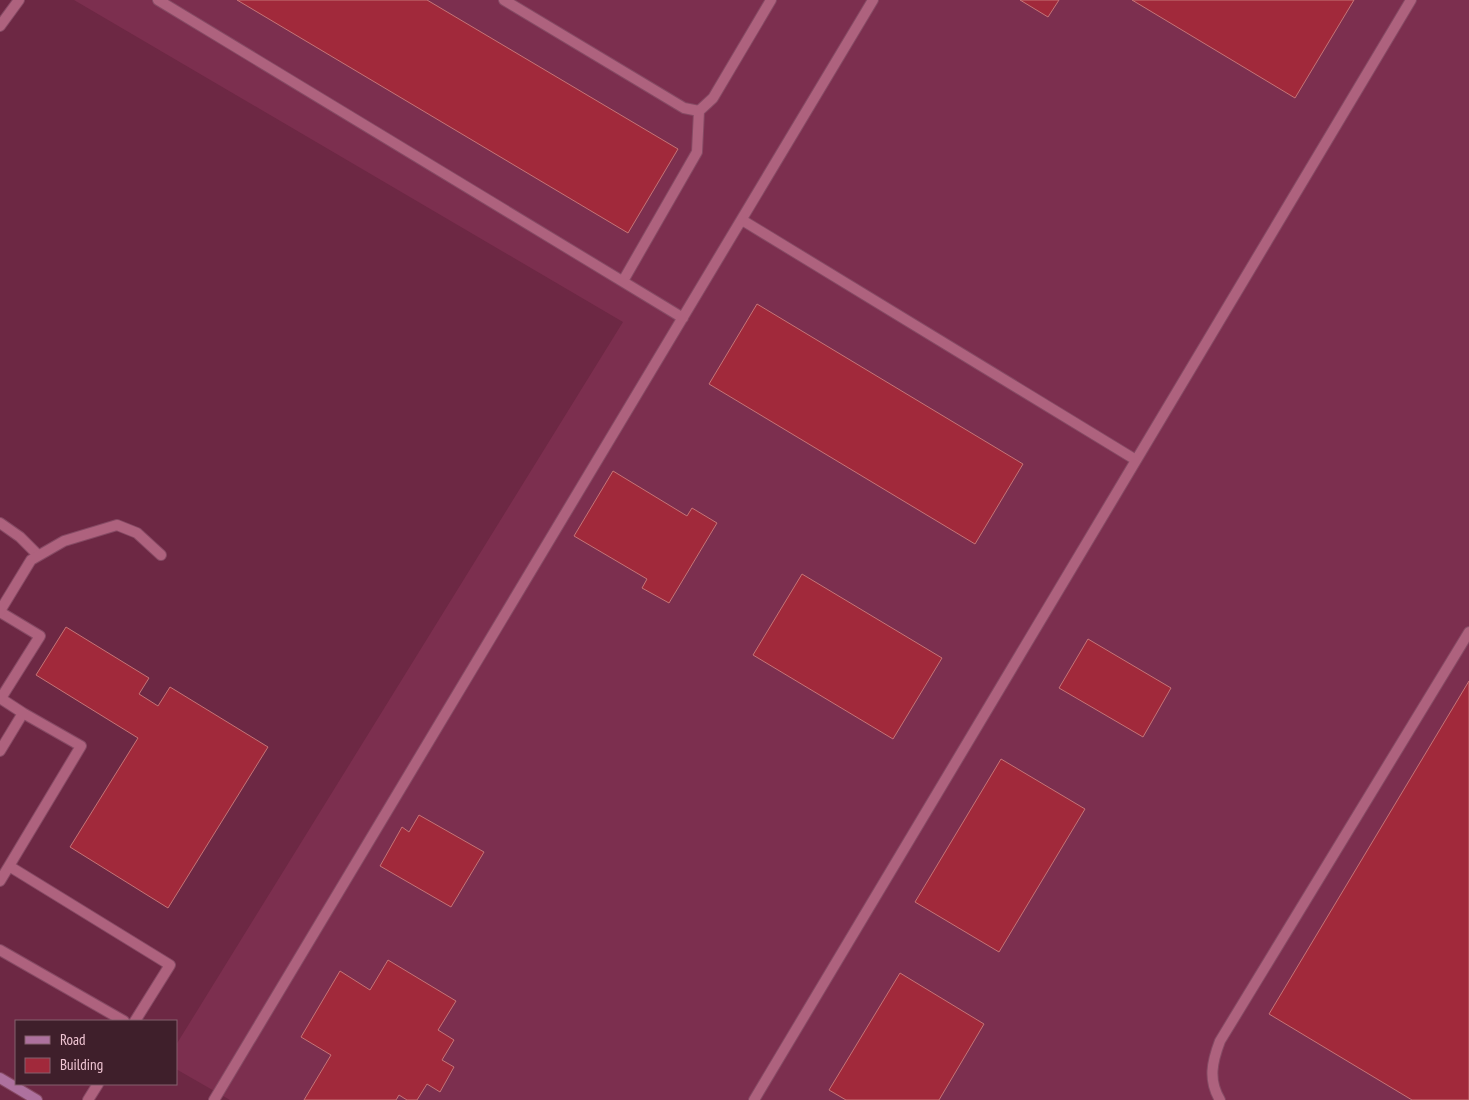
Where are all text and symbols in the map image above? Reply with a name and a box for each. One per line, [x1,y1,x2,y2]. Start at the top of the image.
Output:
legend [15,1020,178,1085]
text: Road [60,1030,86,1049]
text: Building [60,1055,103,1074]

